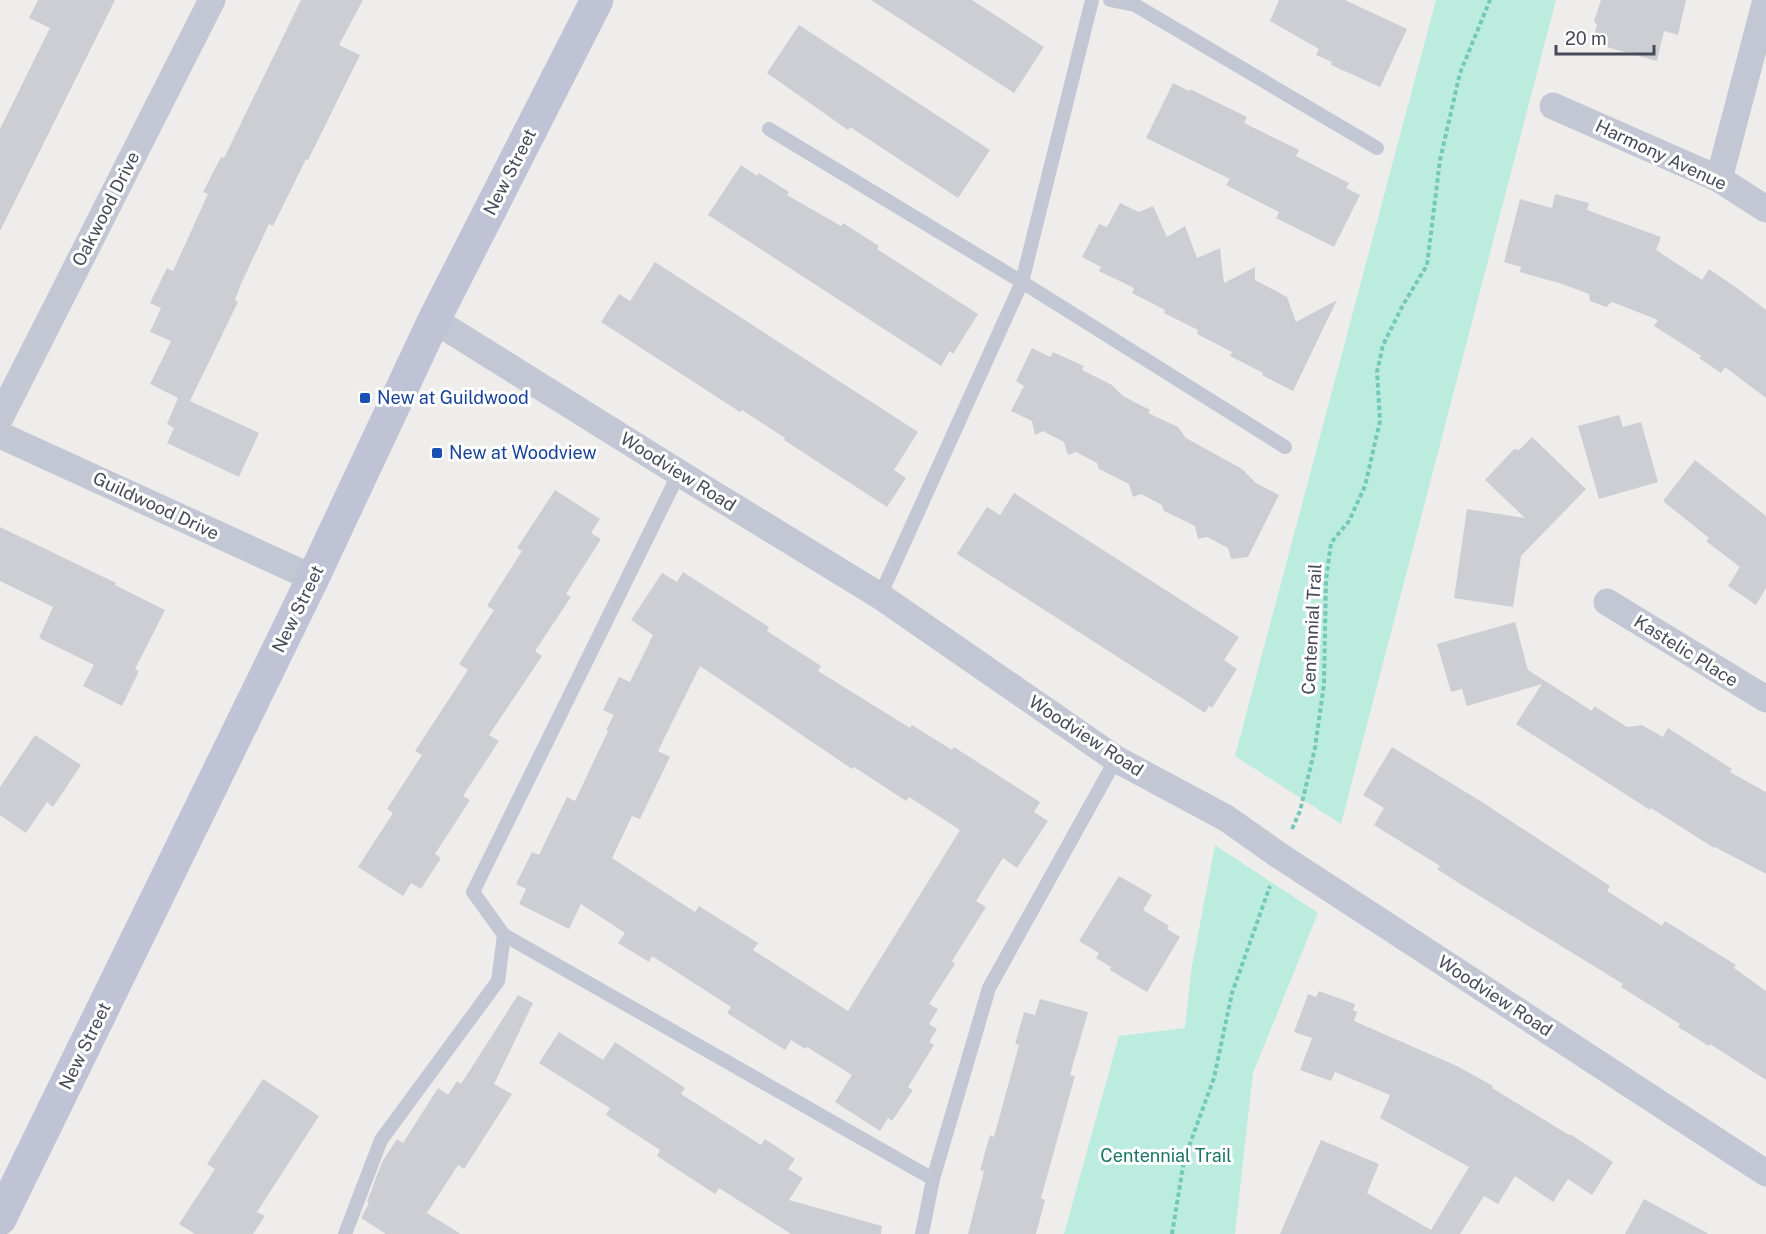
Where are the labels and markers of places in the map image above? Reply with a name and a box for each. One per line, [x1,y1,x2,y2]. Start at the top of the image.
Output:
place label: New at Guildwood [377,387,529,408]
marker: New at Guildwood [358,391,372,405]
place label: New at Woodview [449,442,597,463]
marker: New at Woodview [430,446,444,460]

